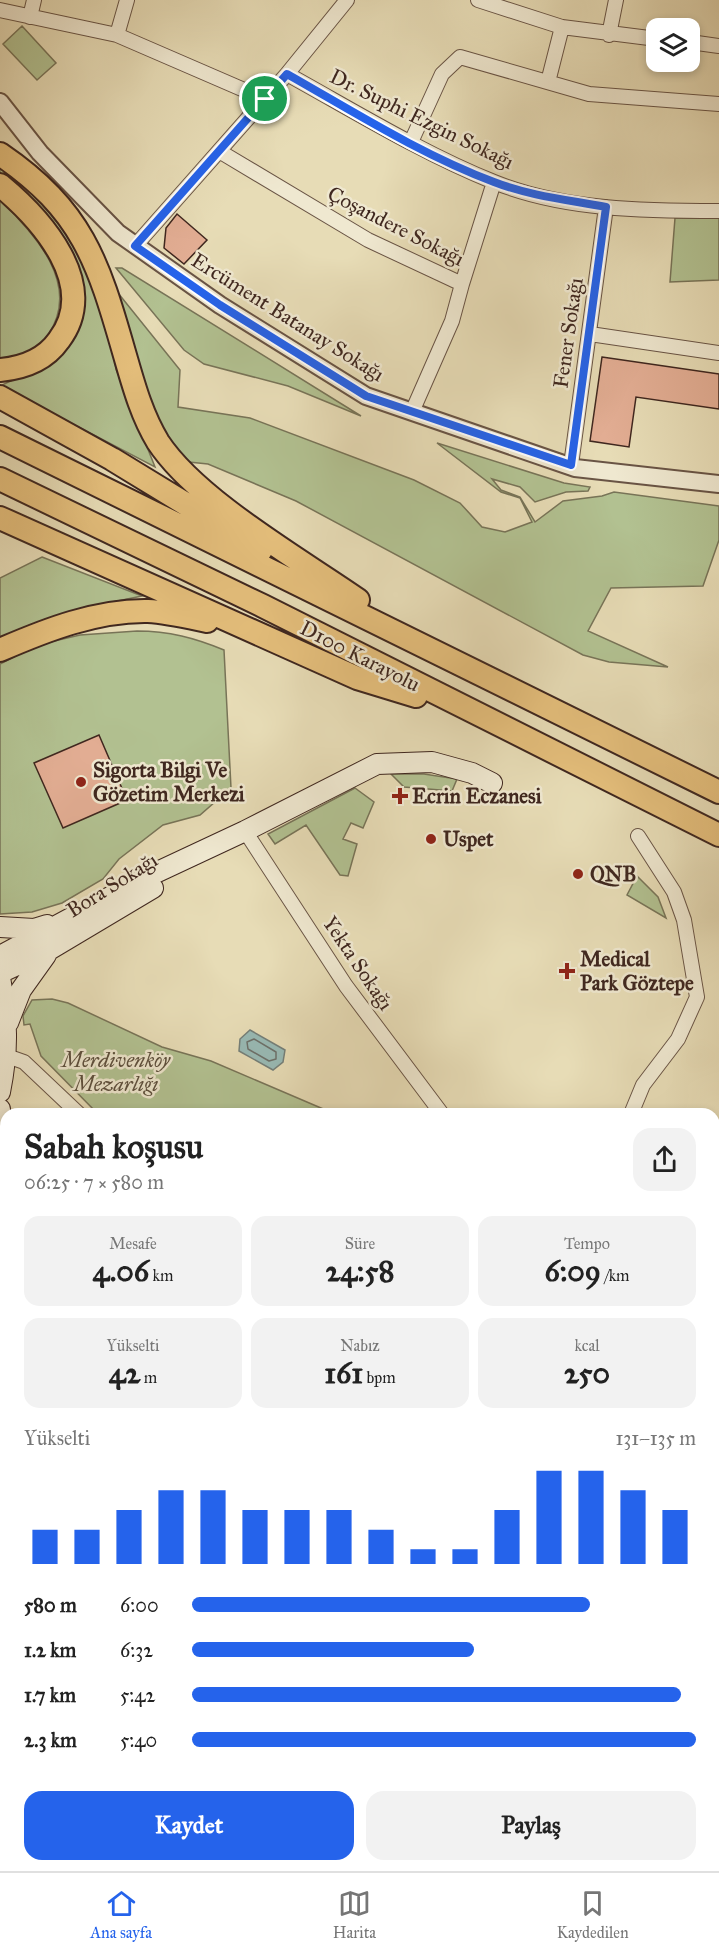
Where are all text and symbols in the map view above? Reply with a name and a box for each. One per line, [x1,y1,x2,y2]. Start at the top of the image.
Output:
map controls [646,18,700,72]
button: layers [646,18,700,72]
street label: Dr. Suphi Ezgin Sokağı [326,63,518,175]
pin [239,73,290,124]
icon: arrive [248,82,281,115]
street label: Çoşandere Sokağı [323,180,469,272]
street label: Ercüment Batanay Sokağı [187,247,390,387]
street label: Fener Sokağı [547,276,589,390]
street label: D100 Karayolu [296,615,424,697]
place label: Sigorta Bilgi Ve Gözetim Merkezi [93,757,245,807]
marker: Sigorta Bilgi Ve Gözetim Merkezi [74,775,88,789]
place label: Ecrin Eczanesi [412,783,542,809]
marker: Ecrin Eczanesi [393,789,407,803]
place label: Uspet [443,826,494,852]
marker: Uspet [424,832,438,846]
street label: Bora Sokağı [62,847,163,923]
place label: QNB [590,861,636,887]
marker: QNB [571,867,585,881]
street label: Yekta Sokağı [317,911,399,1015]
place label: Medical Park Göztepe [580,946,694,996]
marker: Medical Park Göztepe [558,962,576,980]
park label: Merdivenköy Mezarlığı [60,1047,171,1097]
text: Sabah koşusu [24,1127,203,1167]
button: share [633,1128,696,1191]
text: 06:25 · 7 × 580 m [24,1170,164,1194]
text: Mesafe [109,1234,157,1253]
text: Süre [345,1234,375,1253]
text: Tempo [564,1234,610,1253]
text: 4.06 [93,1253,149,1289]
text: 24:58 [326,1253,394,1289]
text: 6:09 [544,1253,601,1289]
text: km [149,1266,173,1285]
text: /km [601,1266,630,1285]
text: Yükselti [107,1336,159,1355]
text: Nabız [340,1336,380,1355]
text: kcal [574,1336,600,1355]
text: 42 [109,1355,140,1391]
text: 161 [324,1355,363,1391]
text: 250 [564,1355,610,1391]
text: m [140,1368,157,1387]
text: bpm [363,1368,396,1387]
text: Yükselti [24,1426,90,1450]
text: 131–135 m [615,1426,696,1450]
text: 580 m [24,1593,77,1617]
text: 6:00 [120,1593,159,1617]
text: 1.2 km [24,1638,76,1662]
text: 6:32 [120,1638,153,1662]
text: 1.7 km [24,1683,76,1707]
text: 5:42 [120,1683,155,1707]
text: 2.3 km [24,1728,77,1752]
text: 5:40 [120,1728,157,1752]
button: Kaydet [24,1791,354,1860]
button: Paylaş [366,1791,696,1860]
tab: Ana sayfa [90,1887,152,1942]
tab: Harita [333,1887,376,1942]
tab: Kaydedilen [557,1887,629,1942]

